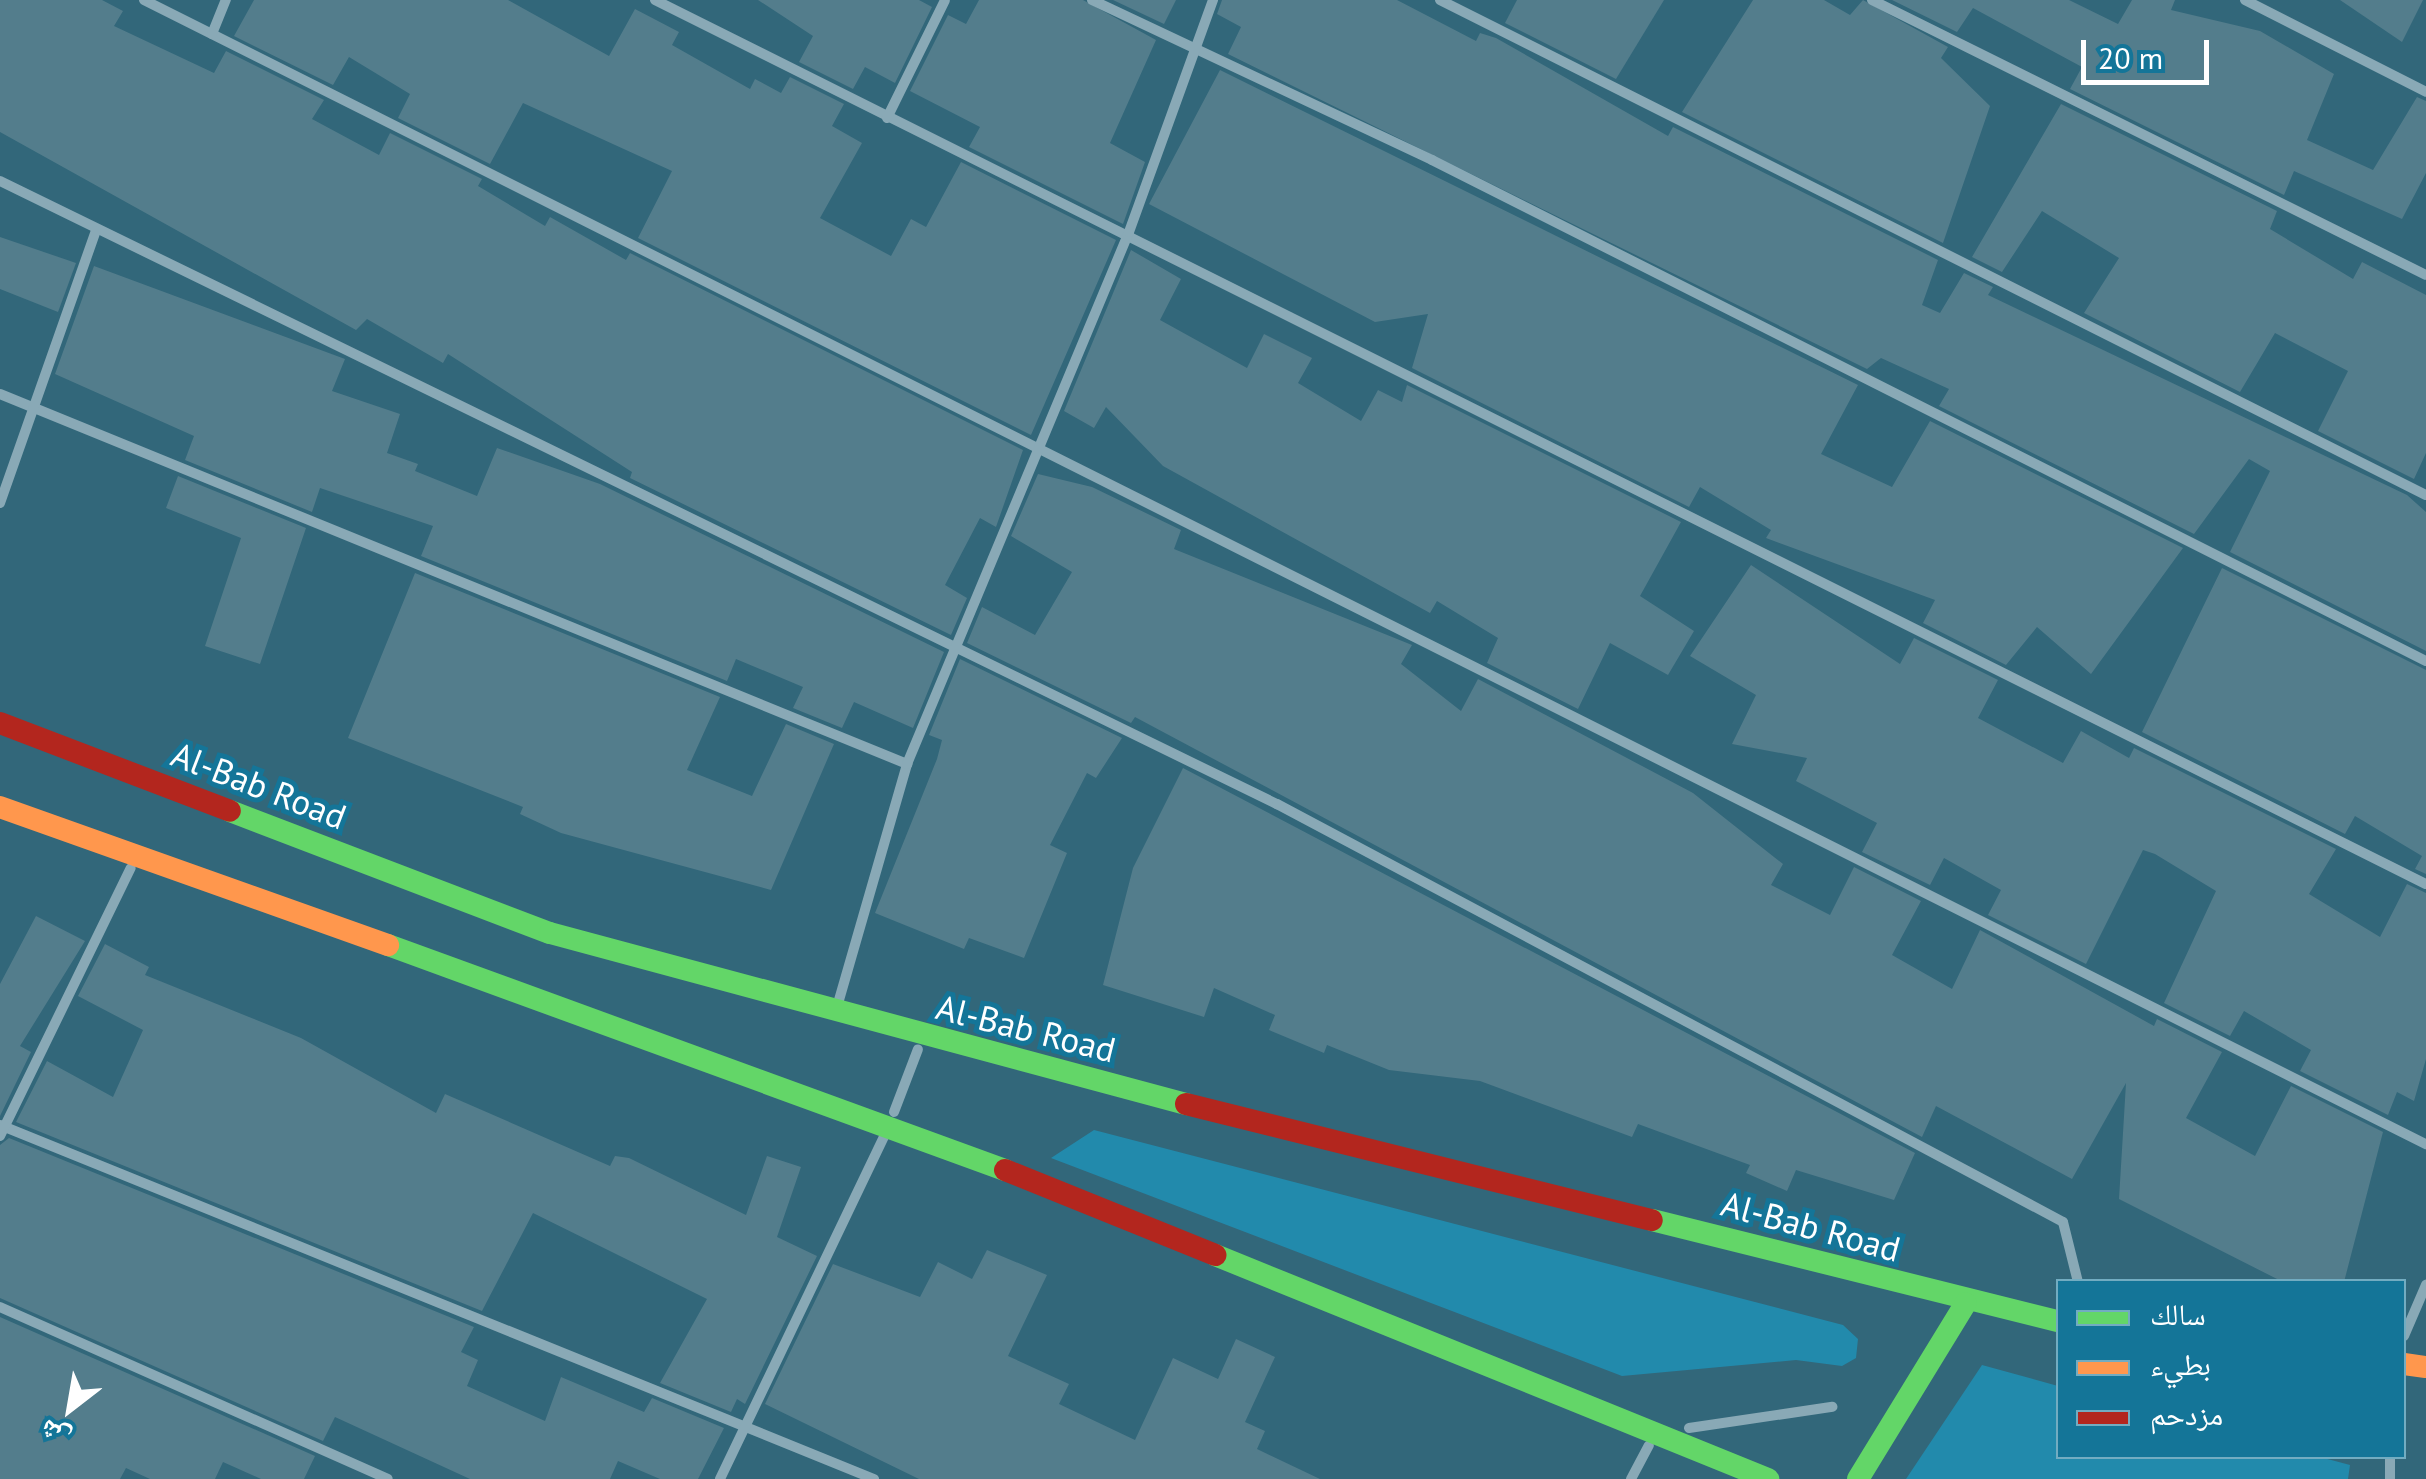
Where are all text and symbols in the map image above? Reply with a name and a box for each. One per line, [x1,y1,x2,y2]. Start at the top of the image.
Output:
scale bar [2086,20,2214,82]
text: 20 m [2098,38,2163,77]
street label: Al-Bab Road [166,733,352,837]
street label: Al-Bab Road [932,985,1120,1071]
street label: Al-Bab Road [1717,1182,1905,1270]
legend [2056,1279,2406,1459]
text: سالك [2150,1294,2206,1333]
text: بطيء [2150,1344,2211,1383]
north arrow [20,1359,120,1459]
text: مزدحم [2150,1394,2223,1433]
text: ش [32,1412,77,1459]

